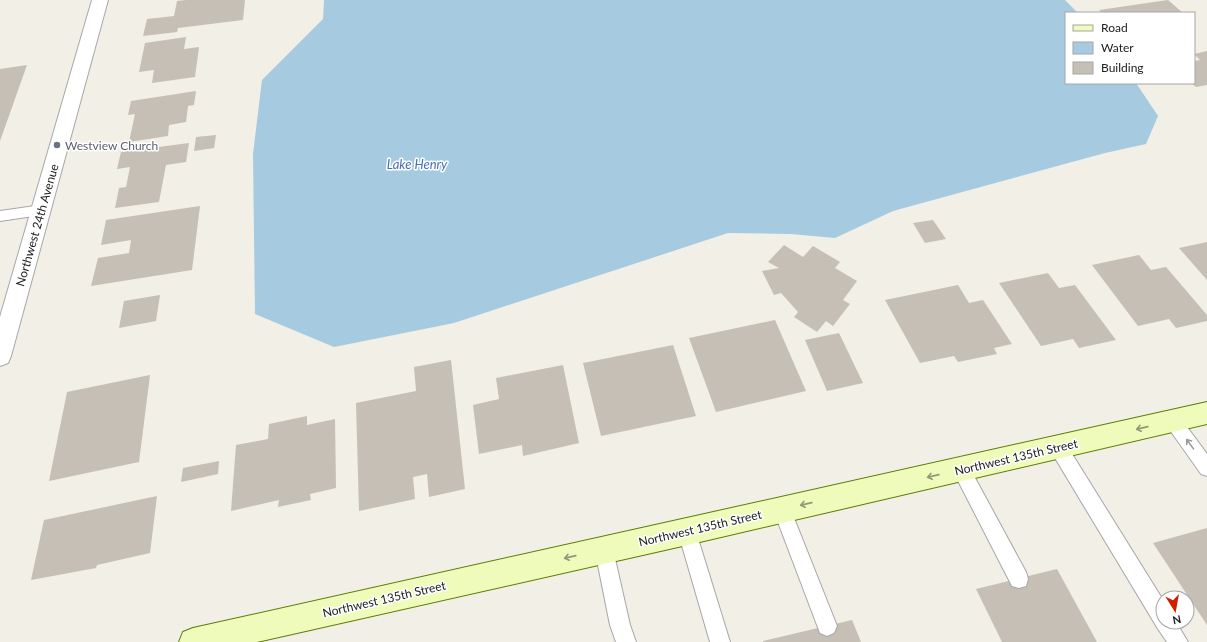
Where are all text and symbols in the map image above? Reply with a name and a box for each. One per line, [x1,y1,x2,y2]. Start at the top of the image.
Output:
legend [1065,12,1195,84]
text: Road [1101,20,1128,35]
text: Water [1101,40,1134,55]
text: Building [1101,60,1144,75]
place label: Westview Church [65,138,158,153]
marker: Westview Church [52,140,62,150]
water label: Lake Henry [387,156,448,172]
street label: Northwest 24th Avenue [12,162,62,288]
one-way arrow [1135,424,1148,432]
street label: Northwest 135th Street [953,435,1080,478]
one-way arrow [1186,439,1194,450]
one-way arrow [927,472,940,480]
one-way arrow [800,501,813,508]
street label: Northwest 135th Street [637,506,764,549]
one-way arrow [564,554,577,562]
street label: Northwest 135th Street [321,577,448,620]
north arrow [1155,590,1195,630]
text: N [1172,613,1182,627]

